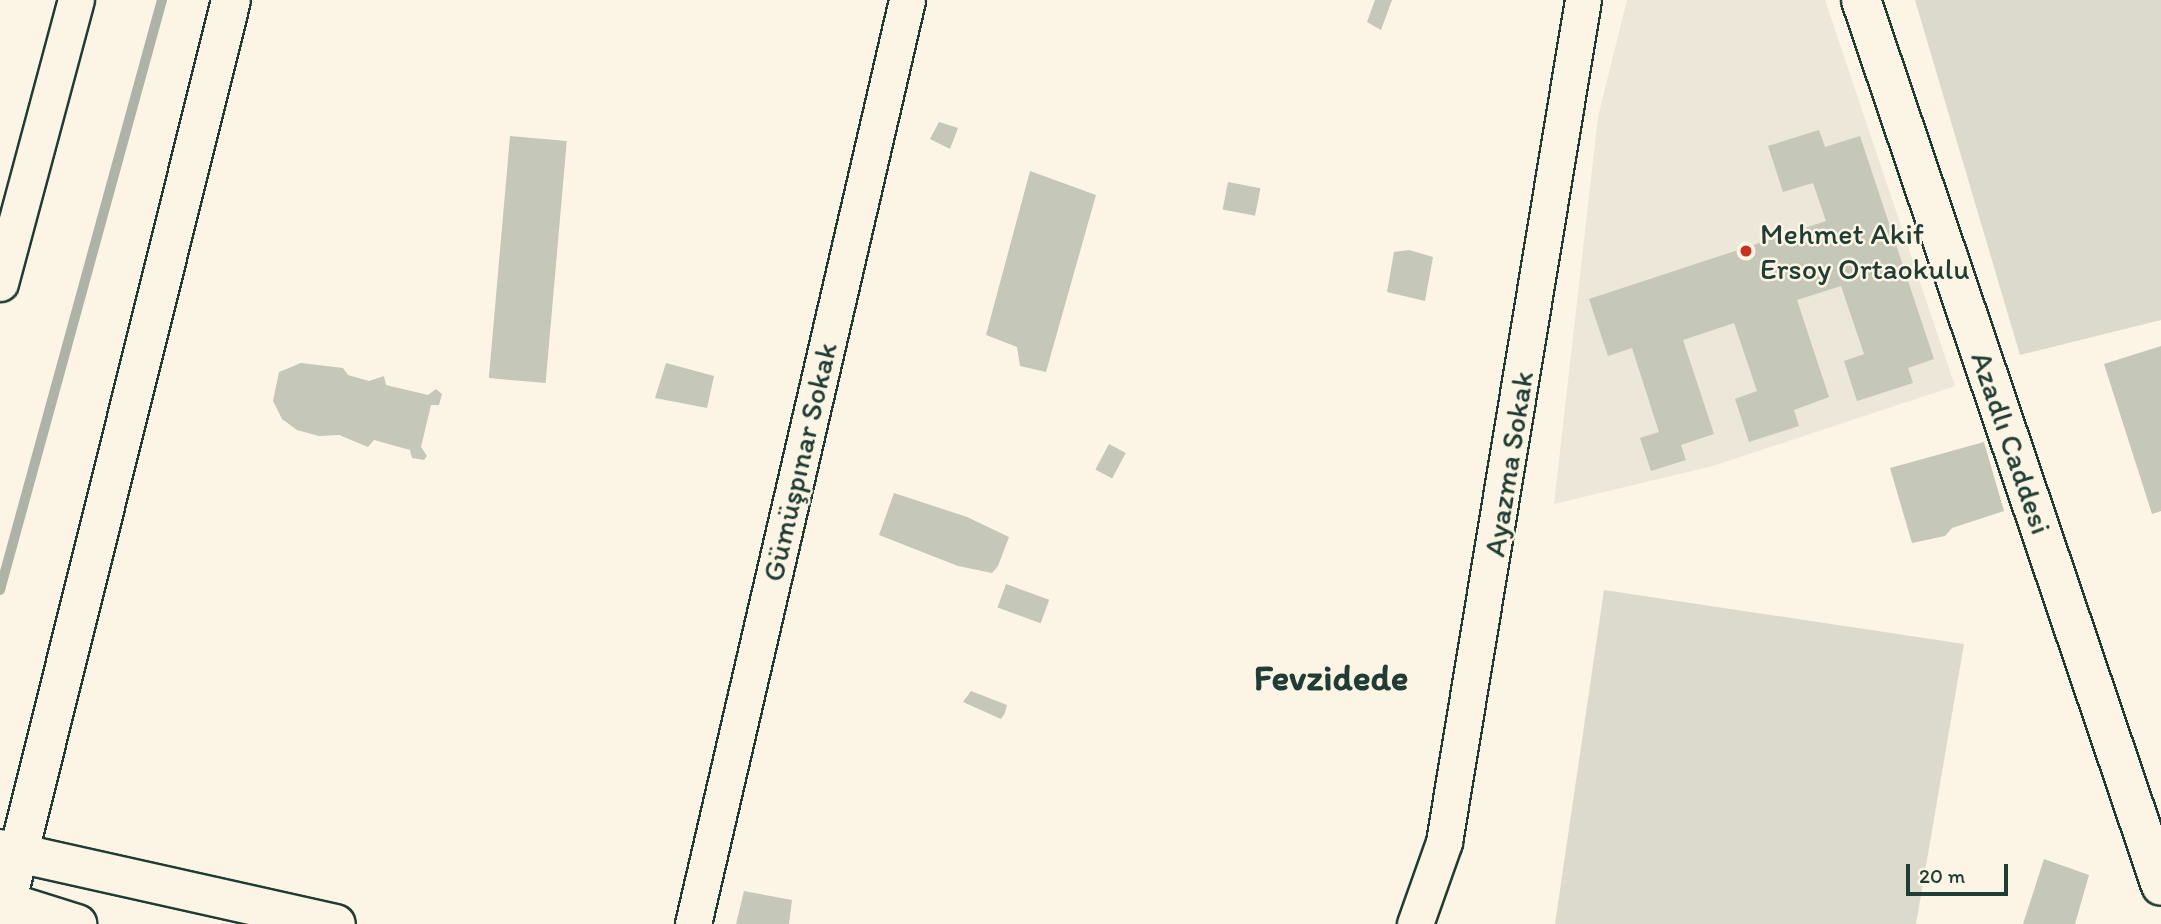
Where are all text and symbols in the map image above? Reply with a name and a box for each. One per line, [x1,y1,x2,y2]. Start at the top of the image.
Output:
place label: Mehmet Akif Ersoy Ortaokulu [1760,216,1971,286]
marker: Mehmet Akif Ersoy Ortaokulu [1738,243,1754,259]
street label: Gümüşpınar Sokak [755,339,845,585]
street label: Azadlı Caddesi [1963,347,2059,539]
street label: Ayazma Sokak [1477,369,1541,559]
district label: Fevzidede [1254,655,1408,699]
scale bar [1909,850,2010,894]
text: 20 m [1919,863,1965,888]

